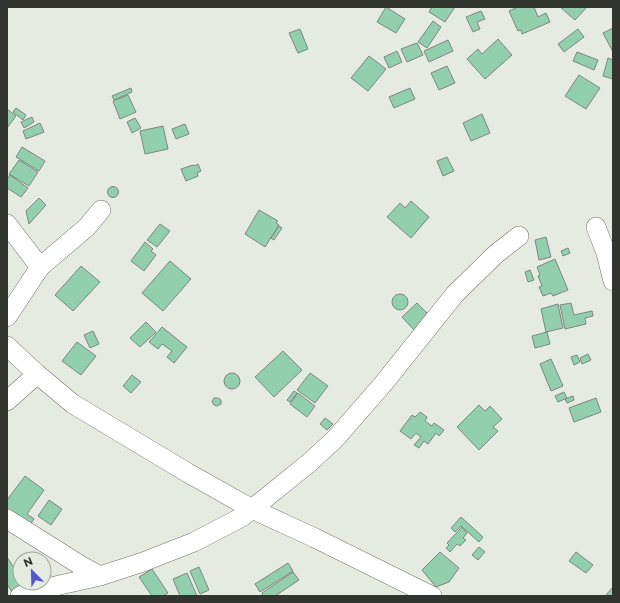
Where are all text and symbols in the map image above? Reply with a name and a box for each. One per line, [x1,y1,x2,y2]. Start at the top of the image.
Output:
north arrow [12,551,52,591]
text: N [21,554,35,570]

